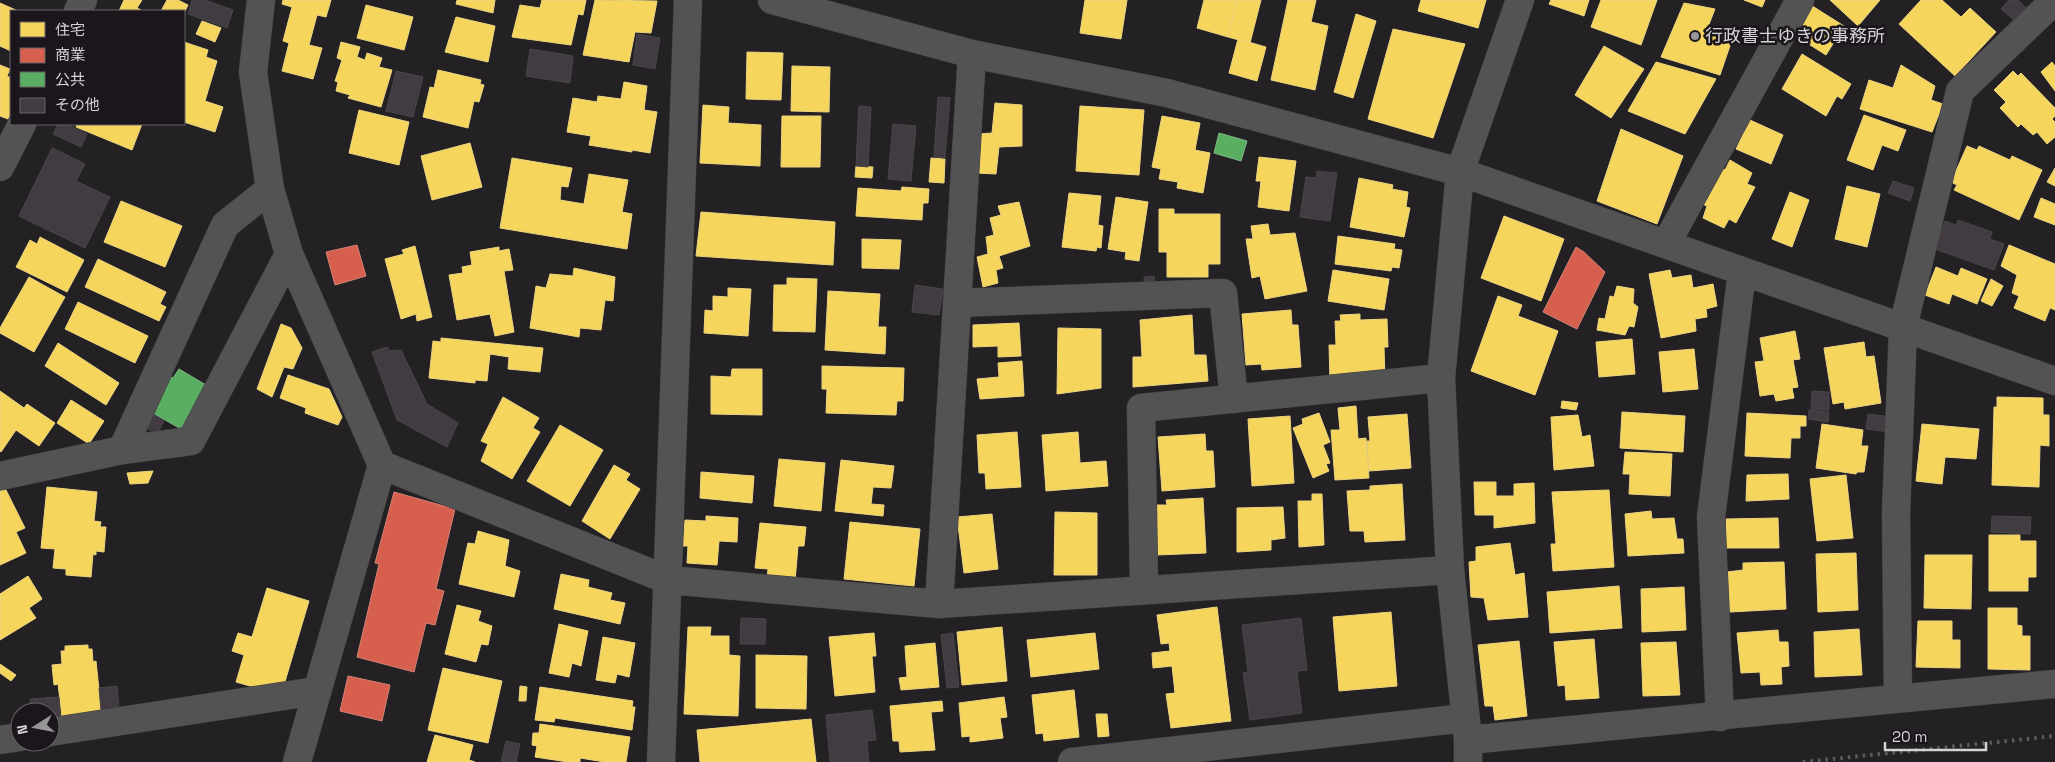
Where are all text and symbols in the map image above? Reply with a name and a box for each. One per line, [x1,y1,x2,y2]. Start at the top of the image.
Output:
legend [10,10,185,125]
text: 住宅 [55,20,85,39]
place label: 行政書士ゆきの事務所 [1705,24,1885,47]
marker: 行政書士ゆきの事務所 [1689,30,1701,42]
text: 商業 [55,45,85,64]
text: 公共 [55,70,85,89]
text: その他 [55,95,100,114]
north arrow [10,702,60,752]
scale bar [1885,720,1986,752]
text: N [13,723,32,736]
text: 20 m [1892,727,1927,746]

